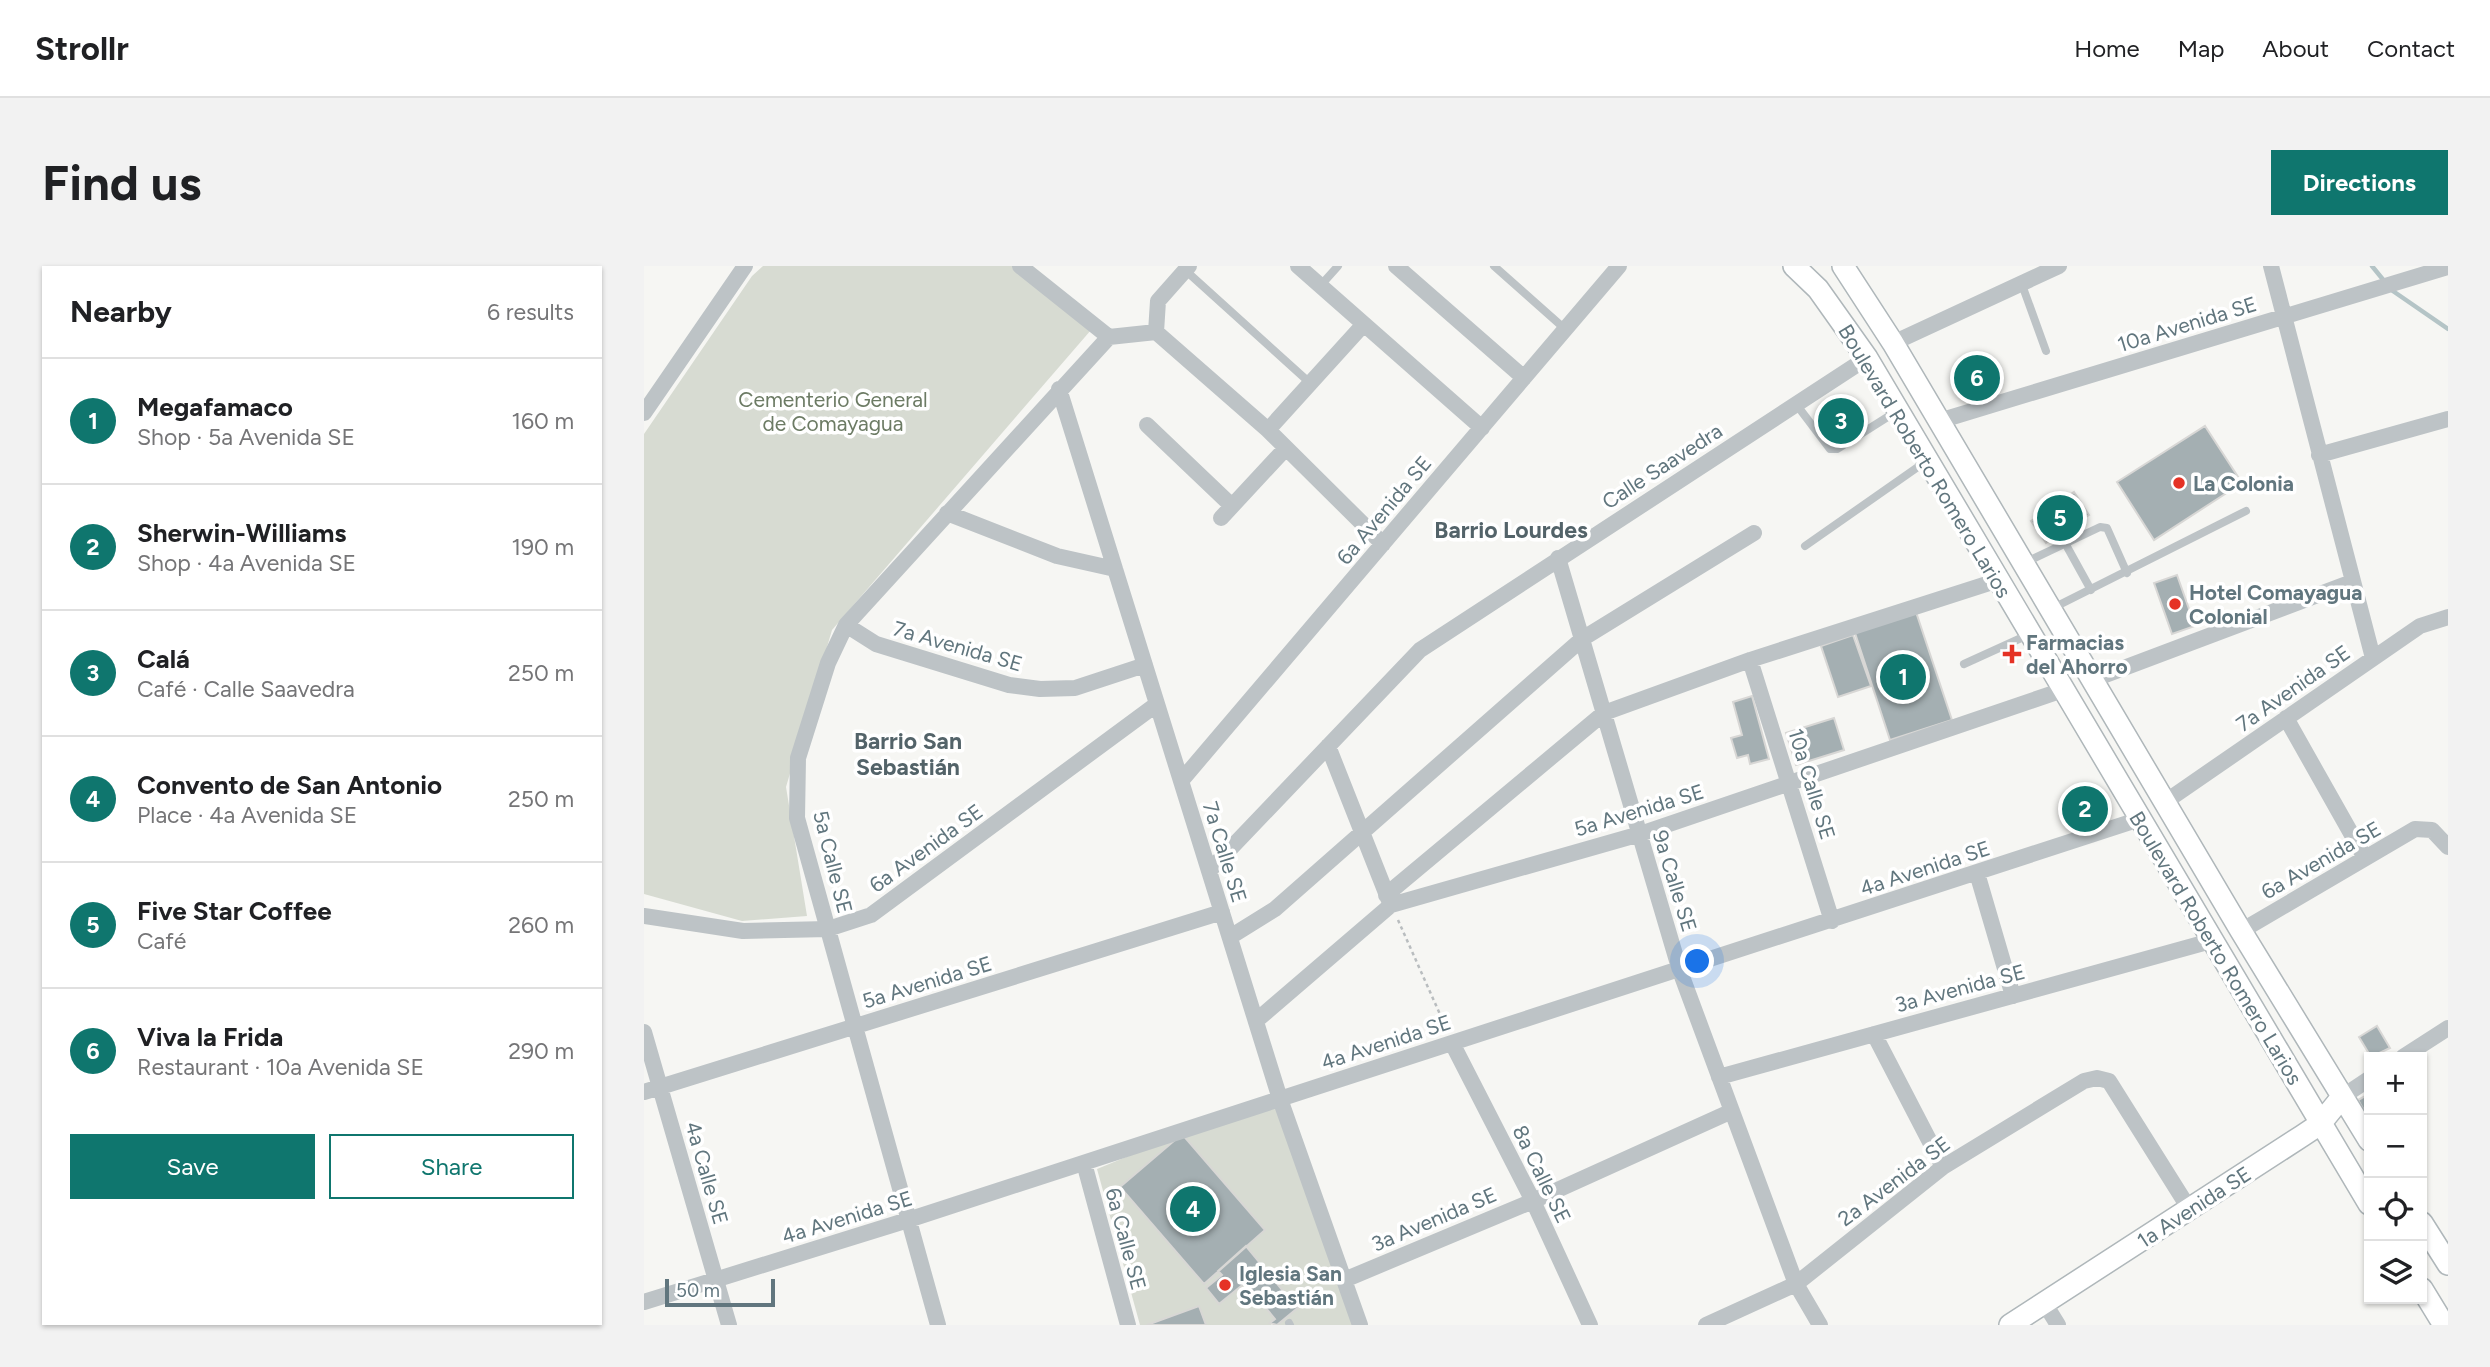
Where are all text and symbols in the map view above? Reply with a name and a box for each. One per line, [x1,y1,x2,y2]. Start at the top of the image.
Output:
text: Strollr [35,29,129,68]
text: Home [2074,34,2140,63]
text: Map [2178,34,2224,63]
text: About [2262,34,2329,63]
text: Contact [2367,34,2455,63]
button: Directions [2271,150,2448,215]
text: Find us [42,153,201,212]
street label: 10a Avenida SE [2114,291,2260,357]
text: Nearby [70,293,172,330]
text: 6 results [487,298,574,326]
street label: Boulevard Roberto Romero Larios [1833,320,2017,602]
pin: 6 [1954,352,2000,404]
park label: Cementerio General de Comayagua [738,387,928,436]
text: Megafamaco [137,391,293,423]
pin: 3 [1818,395,1864,447]
text: 1 [88,407,98,435]
text: 160 m [511,407,574,435]
street label: Calle Saavedra [1597,418,1727,514]
text: Shop · 5a Avenida SE [137,423,355,451]
street label: 6a Avenida SE [1331,451,1437,569]
place label: La Colonia [2193,471,2294,496]
marker: La Colonia [2171,475,2187,491]
pin: 5 [2037,492,2083,544]
district label: Barrio Lourdes [1434,516,1588,544]
text: Sherwin-Williams [137,517,346,549]
text: 2 [86,533,100,561]
text: 190 m [511,533,574,561]
text: Shop · 4a Avenida SE [137,549,356,577]
place label: Hotel Comayagua Colonial [2189,580,2362,629]
marker: Hotel Comayagua Colonial [2167,596,2183,612]
street label: 7a Avenida SE [890,616,1026,676]
place label: Farmacias del Ahorro [2026,630,2128,679]
street label: 7a Avenida SE [2231,640,2355,736]
text: Calá [137,643,190,675]
marker: Farmacias del Ahorro [2004,646,2020,662]
pin: 1 [1880,651,1926,703]
text: 3 [87,659,99,687]
text: 250 m [508,659,574,687]
text: Café · Calle Saavedra [137,675,355,703]
street label: 10a Calle SE [1783,725,1841,843]
district label: Barrio San Sebastián [854,727,962,781]
text: Convento de San Antonio [137,769,442,801]
street label: 5a Avenida SE [1571,778,1707,842]
pin: 2 [2062,783,2108,835]
text: 4 [86,785,100,813]
text: 250 m [508,785,574,813]
street label: 7a Calle SE [1198,798,1252,906]
street label: 6a Avenida SE [864,799,988,897]
text: Place · 4a Avenida SE [137,801,357,829]
street label: Boulevard Roberto Romero Larios [2124,807,2308,1089]
street label: 5a Calle SE [808,808,858,916]
street label: 6a Avenida SE [2257,816,2385,904]
street label: 9a Calle SE [1648,827,1702,935]
street label: 4a Avenida SE [1857,835,1993,901]
text: Five Star Coffee [137,895,332,927]
text: 5 [86,911,100,939]
text: 260 m [508,911,574,939]
text: Café [137,927,186,955]
your location [1680,944,1714,978]
street label: 5a Avenida SE [859,950,995,1014]
street label: 3a Avenida SE [1892,959,2028,1017]
street label: 4a Avenida SE [1318,1009,1454,1075]
text: Viva la Frida [137,1021,283,1053]
text: 6 [86,1037,100,1065]
text: 290 m [508,1037,574,1065]
map controls [2364,1052,2427,1304]
button: + [2364,1052,2427,1115]
text: Restaurant · 10a Avenida SE [137,1053,424,1081]
button: − [2364,1115,2427,1178]
street label: 4a Calle SE [680,1119,734,1227]
street label: 8a Calle SE [1508,1121,1576,1227]
street label: 2a Avenida SE [1833,1131,1955,1231]
button: Save [70,1134,315,1199]
button: Share [329,1134,574,1199]
street label: 1a Avenida SE [2132,1161,2256,1253]
button: locate [2364,1178,2427,1241]
street label: 3a Avenida SE [1368,1181,1500,1257]
pin: 4 [1170,1183,1216,1235]
street label: 4a Avenida SE [779,1185,915,1249]
street label: 6a Calle SE [1100,1185,1152,1293]
button: layers [2364,1241,2427,1304]
place label: Iglesia San Sebastián [1239,1261,1342,1310]
scale bar [665,1276,775,1308]
marker: Iglesia San Sebastián [1217,1277,1233,1293]
text: 50 m [676,1279,720,1302]

